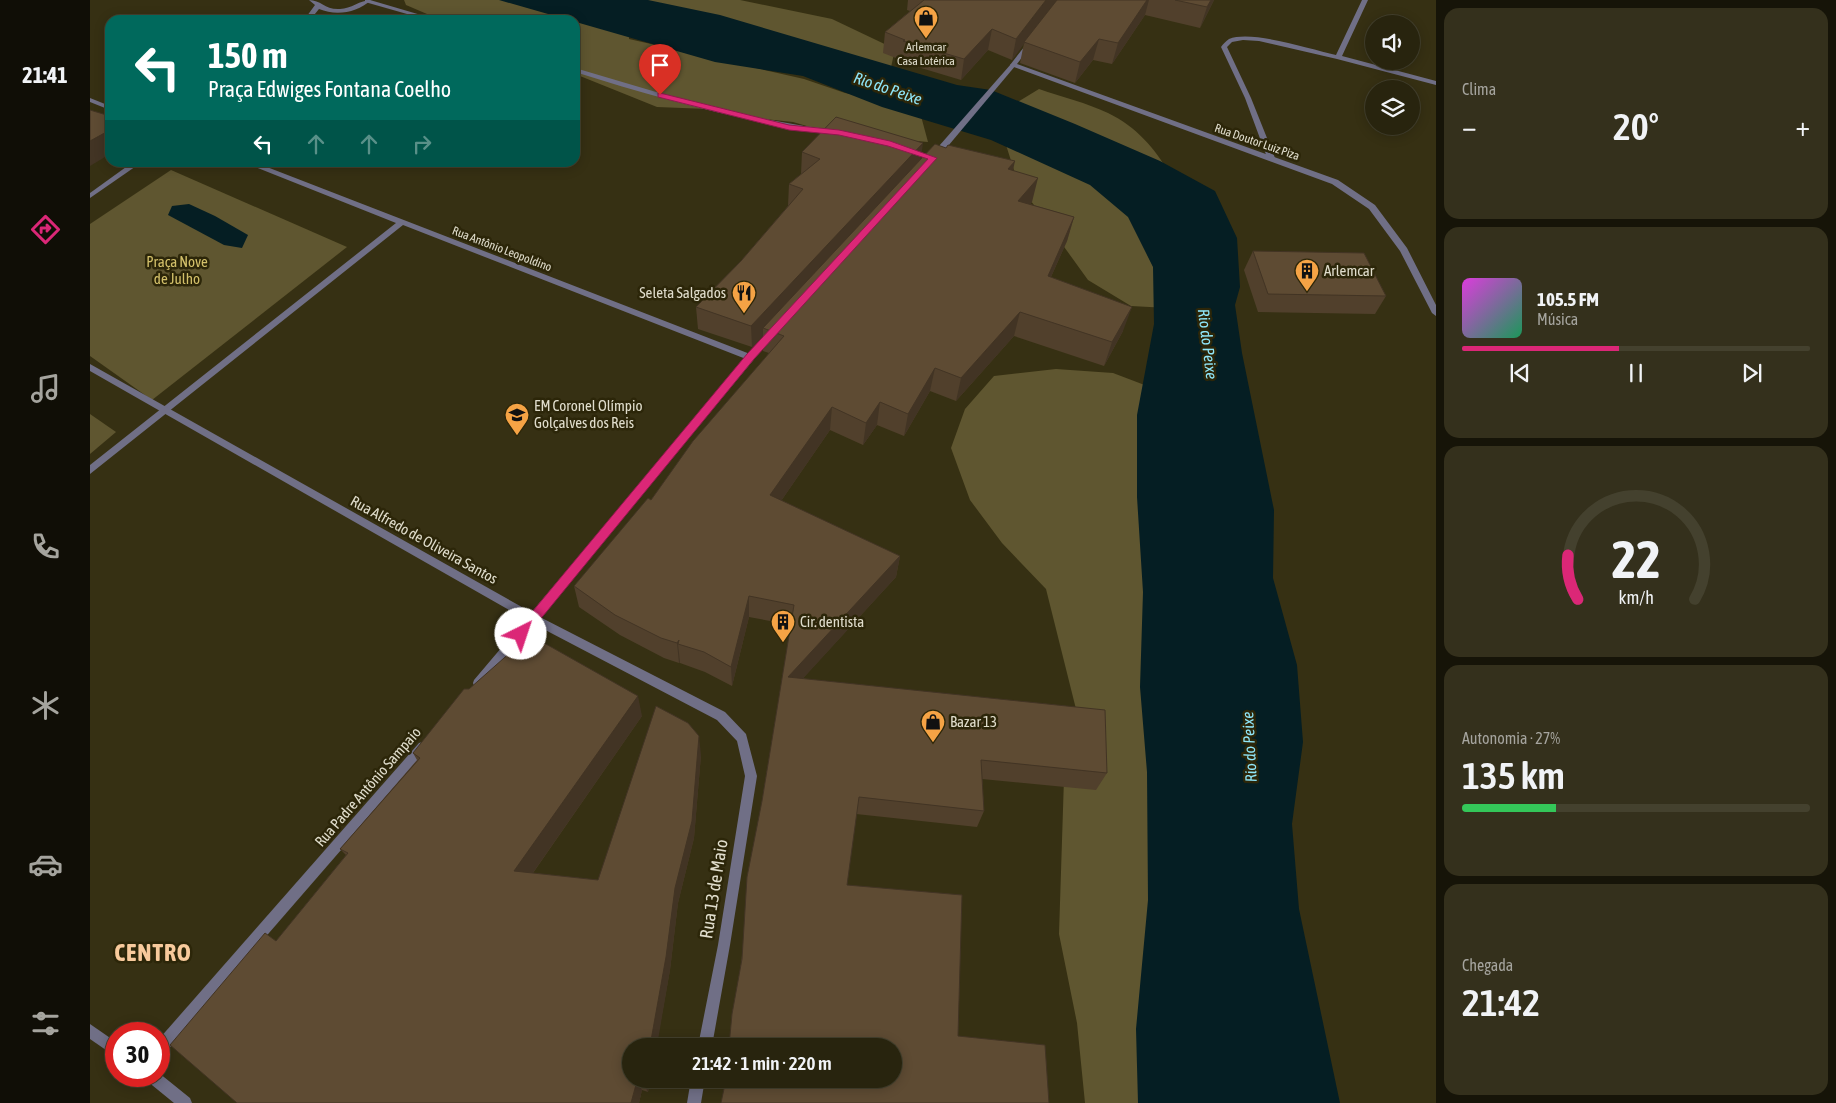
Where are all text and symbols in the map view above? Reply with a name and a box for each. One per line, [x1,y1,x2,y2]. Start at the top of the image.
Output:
shop icon: Arlemcar Casa Lotérica [913,5,939,39]
map controls [1365,15,1420,135]
button: sound [1365,15,1420,70]
icon: left [125,35,190,100]
text: 150 m [208,35,287,75]
place label: Arlemcar Casa Lotérica [897,40,955,68]
pin [639,44,681,95]
icon: arrive [646,51,674,79]
text: 21:41 [22,62,68,88]
water label: Rio do Peixe [852,68,924,108]
text: Praça Edwiges Fontana Coelho [208,76,451,102]
button: layers [1365,80,1420,135]
text: Clima [1462,80,1496,98]
text: 20° [1613,105,1659,148]
text: − [1462,110,1477,142]
text: + [1795,110,1810,142]
street label: Rua Doutor Luiz Piza [1213,121,1301,163]
icon: left [249,130,277,158]
icon: ahead [302,130,330,158]
icon: ahead [355,130,383,158]
icon: right [408,130,436,158]
icon: directions [28,212,63,247]
street label: Rua Antônio Leopoldino [450,224,554,275]
park label: Praça Nove de Julho [146,253,208,287]
building icon: Arlemcar [1294,258,1320,292]
place label: Arlemcar [1324,262,1375,279]
restaurant icon: Seleta Salgados [731,280,757,314]
place label: Seleta Salgados [639,284,726,301]
text: 105.5 FM [1537,288,1599,310]
water label: Rio do Peixe [1195,308,1221,380]
text: Música [1537,310,1578,328]
icon: previous [1506,359,1534,387]
icon: pause [1622,359,1650,387]
icon: next [1738,359,1766,387]
icon: music [28,371,63,406]
place label: EM Coronel Olímpio Golçalves dos Reis [534,397,642,431]
school or university icon: EM Coronel Olímpio Golçalves dos Reis [504,402,530,436]
street label: Rua Alfredo de Oliveira Santos [348,492,501,587]
icon: phone [28,529,63,564]
text: 22 [1612,529,1660,589]
text: km/h [1618,587,1654,608]
position arrow [494,607,546,659]
building icon: Cir. dentista [770,609,796,643]
place label: Cir. dentista [800,613,864,630]
icon: climate [28,688,63,723]
shop icon: Bazar 13 [920,709,946,743]
water label: Rio do Peixe [1238,711,1260,783]
place label: Bazar 13 [950,713,997,730]
street label: Rua Padre Antônio Sampaio [311,724,424,850]
text: Autonomia · 27% [1462,729,1560,747]
text: 135 km [1462,754,1565,797]
street label: Rua 13 de Maio [695,838,732,940]
icon: car [28,847,63,882]
district label: CENTRO [114,939,192,966]
text: Chegada [1462,956,1513,974]
text: 21:42 [1462,981,1540,1024]
icon: filters [28,1006,63,1041]
speed limit sign: 30 [105,1022,170,1087]
text: 21:42 · 1 min · 220 m [692,1052,832,1074]

